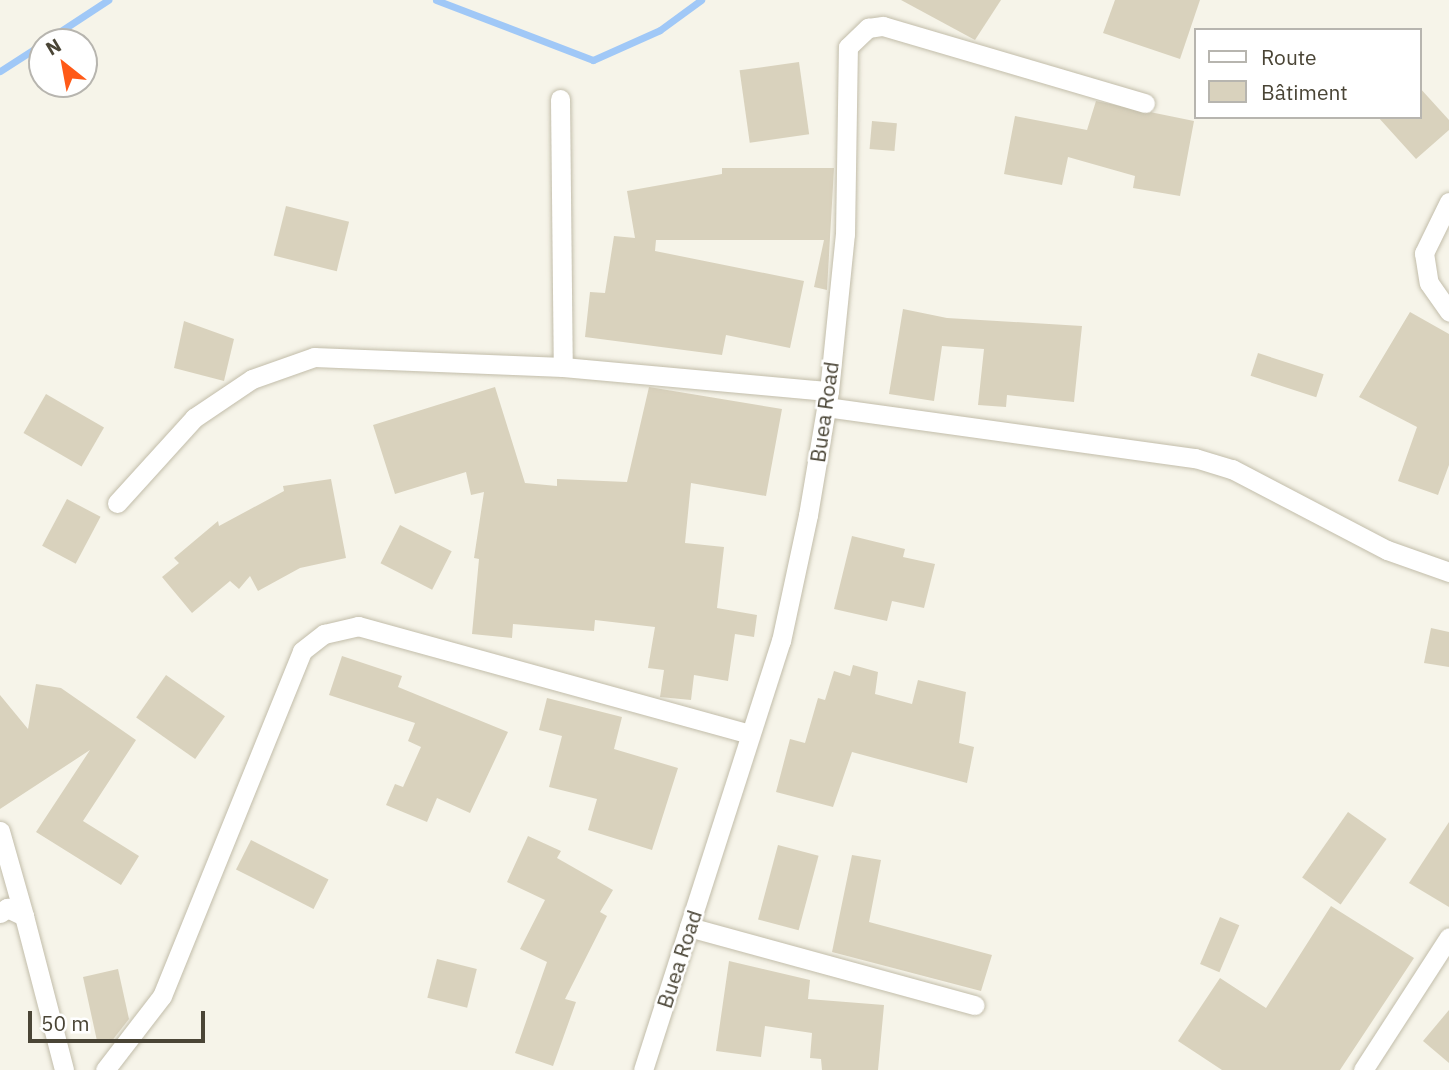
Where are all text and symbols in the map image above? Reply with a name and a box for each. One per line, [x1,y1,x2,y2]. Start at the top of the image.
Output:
north arrow [28,28,98,98]
legend [1194,28,1421,119]
text: N [41,33,65,61]
text: Route [1261,43,1317,71]
text: Bâtiment [1261,78,1348,106]
street label: Buea Road [804,360,844,464]
street label: Buea Road [651,907,707,1011]
scale bar [32,996,208,1040]
text: 50 m [41,1009,90,1037]

